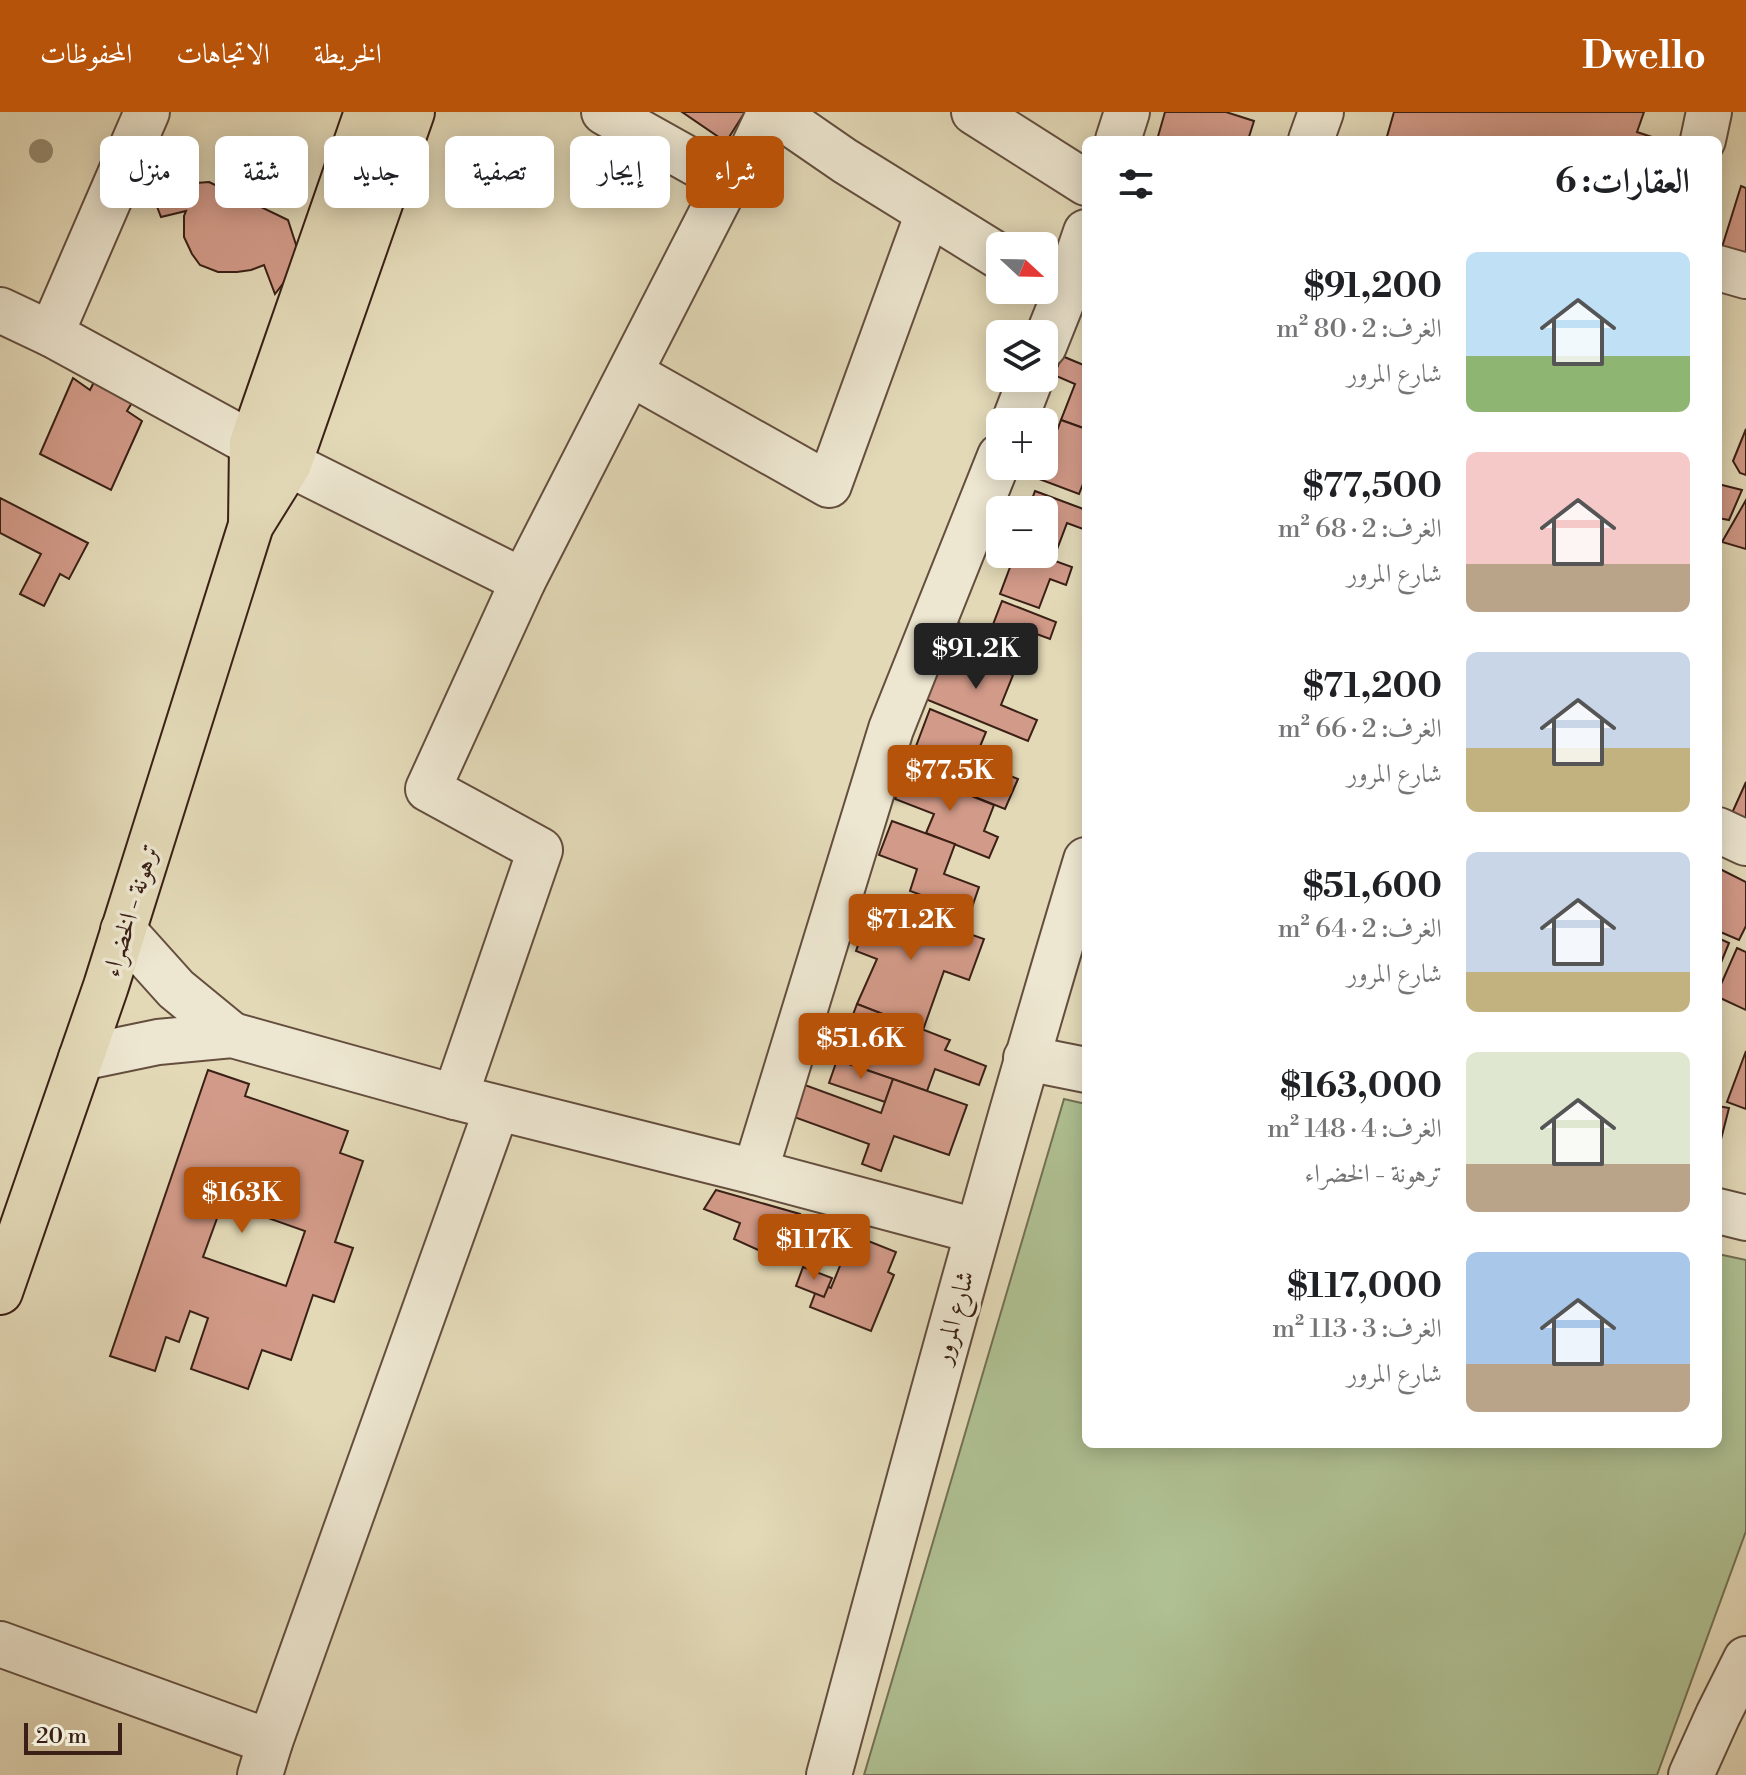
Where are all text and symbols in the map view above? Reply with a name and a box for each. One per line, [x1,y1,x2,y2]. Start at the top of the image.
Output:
text: Dwello [1582,33,1706,80]
text: المحفوظات [40,37,132,72]
text: الاتجاهات [176,37,270,72]
text: الخريطة [314,37,382,72]
chip: منزل [100,136,199,208]
chip: شقة [215,136,308,208]
chip: جديد [324,136,429,208]
chip: تصفية [445,136,554,208]
chip: إيجار [570,136,670,208]
chip: شراء [686,136,784,208]
text: العقارات: 6 [1555,161,1690,203]
icon: filters [1114,162,1158,206]
north arrow [986,232,1058,304]
map controls [986,232,1058,568]
text: $91,200 [1304,266,1442,308]
icon: home [1530,284,1626,380]
text: الغرف: 2 · 80 m² [1276,313,1442,345]
button: layers [986,320,1058,392]
text: شارع المرور [1347,358,1442,390]
button: + [986,408,1058,480]
text: $77,500 [1303,466,1442,508]
icon: home [1530,484,1626,580]
button: − [986,496,1058,568]
text: الغرف: 2 · 68 m² [1278,513,1442,545]
text: شارع المرور [1347,558,1442,590]
pin: $91.2K [911,623,1041,691]
text: $91.2K [932,633,1020,665]
text: $71,200 [1303,666,1442,708]
icon: home [1530,684,1626,780]
text: الغرف: 2 · 66 m² [1278,713,1442,745]
pin: $77.5K [885,745,1015,813]
text: $77.5K [906,755,994,787]
text: شارع المرور [1347,758,1442,790]
street label: ترهونة - الخضراء [96,840,166,981]
text: $51,600 [1303,866,1442,908]
icon: home [1530,884,1626,980]
pin: $71.2K [846,894,976,962]
text: $71.2K [867,904,955,936]
text: الغرف: 2 · 64 m² [1278,913,1442,945]
text: شارع المرور [1347,958,1442,990]
pin: $51.6K [796,1013,926,1081]
text: $51.6K [817,1023,905,1055]
text: $163,000 [1280,1066,1442,1108]
icon: home [1530,1084,1626,1180]
text: الغرف: 4 · 148 m² [1267,1113,1442,1145]
text: ترهونة - الخضراء [1304,1158,1442,1190]
pin: $163K [186,1167,298,1235]
text: $163K [202,1177,282,1209]
pin: $117K [758,1214,870,1282]
text: $117K [776,1224,852,1256]
text: $117,000 [1287,1266,1442,1308]
street label: شارع المرور [925,1267,987,1372]
icon: home [1530,1284,1626,1380]
text: الغرف: 3 · 113 m² [1272,1313,1442,1345]
text: شارع المرور [1347,1358,1442,1390]
scale bar [24,1719,122,1755]
text: 20 m [36,1723,87,1750]

